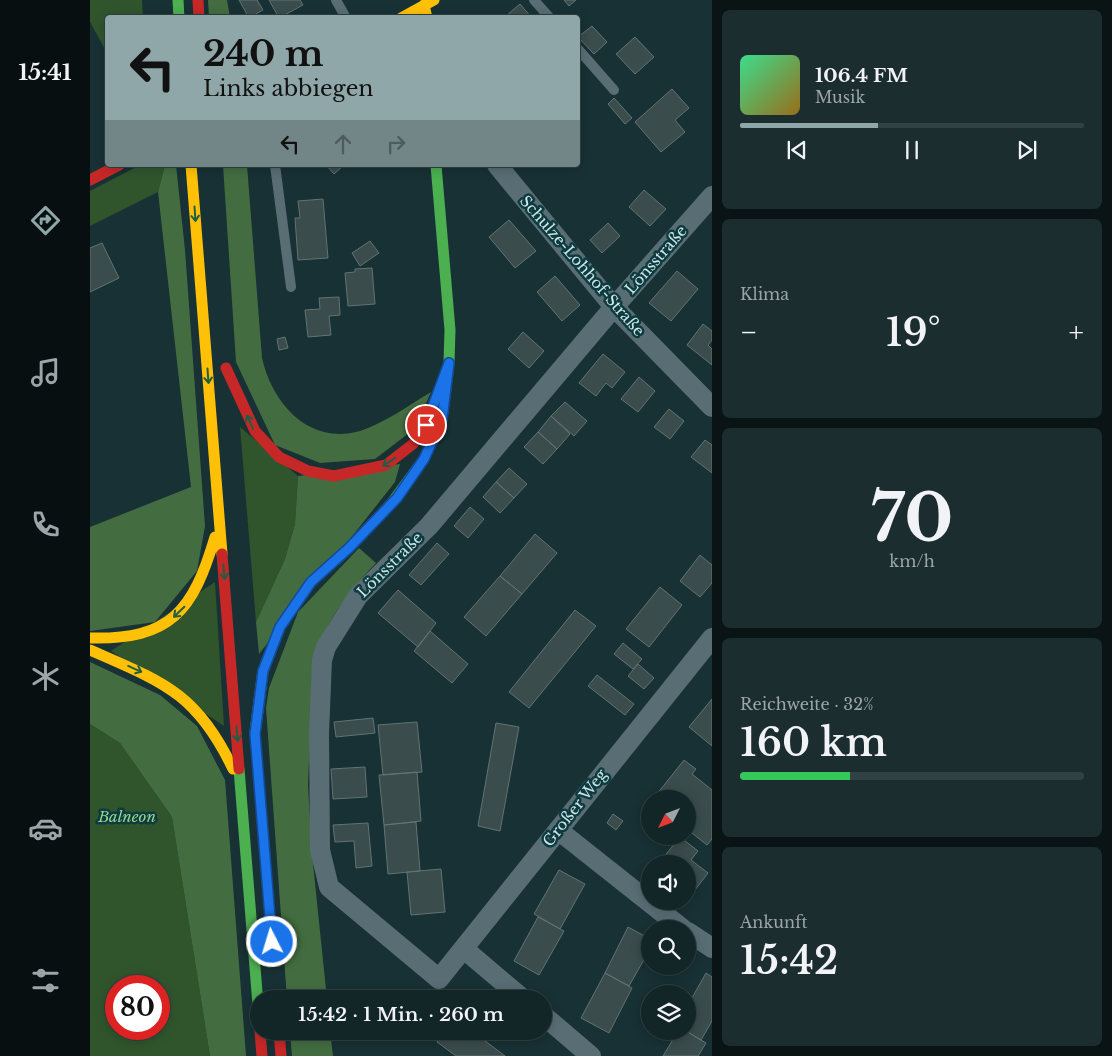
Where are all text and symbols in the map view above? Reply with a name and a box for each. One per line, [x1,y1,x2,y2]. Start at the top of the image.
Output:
text: 240 m [203,32,323,75]
icon: left [120,35,185,100]
text: 15:41 [18,59,72,86]
text: 106.4 FM [815,64,908,87]
text: Links abbiegen [203,75,373,102]
text: Musik [815,87,865,107]
icon: left [276,130,304,158]
icon: ahead [329,130,357,158]
icon: right [382,130,410,158]
icon: previous [783,136,811,164]
icon: pause [898,136,926,164]
icon: next [1013,136,1041,164]
street label: Schulze-Lohhof-Straße [516,191,649,340]
icon: directions [28,203,63,238]
one-way arrow [191,205,200,221]
street label: Lönsstraße [621,221,691,298]
text: Klima [740,284,789,304]
text: 19° [886,309,941,356]
text: − [740,315,758,350]
text: + [1069,315,1084,350]
icon: music [28,355,63,390]
one-way arrow [203,367,213,383]
pin [405,404,447,446]
icon: arrive [412,411,440,439]
one-way arrow [245,415,255,430]
one-way arrow [383,457,397,467]
text: 70 [871,478,953,559]
icon: phone [28,507,63,542]
street label: Lönsstraße [353,528,426,601]
text: km/h [889,551,935,571]
one-way arrow [219,564,228,580]
one-way arrow [173,606,185,618]
icon: climate [28,659,63,694]
one-way arrow [127,665,142,675]
text: Reichweite · 32% [740,694,874,714]
text: 160 km [740,719,887,766]
one-way arrow [232,726,241,742]
street label: Großer Weg [538,764,611,850]
north arrow [641,790,696,845]
map controls [641,790,696,1040]
park label: Balneon [97,807,156,826]
icon: car [28,811,63,846]
button: sound [641,855,696,910]
text: Ankunft [740,912,808,932]
position arrow [245,915,297,967]
button: search [641,920,696,975]
text: 15:42 [740,937,838,984]
icon: filters [28,963,63,998]
speed limit sign: 80 [105,975,170,1040]
button: layers [641,985,696,1040]
text: 15:42 · 1 Min. · 260 m [298,1003,504,1026]

